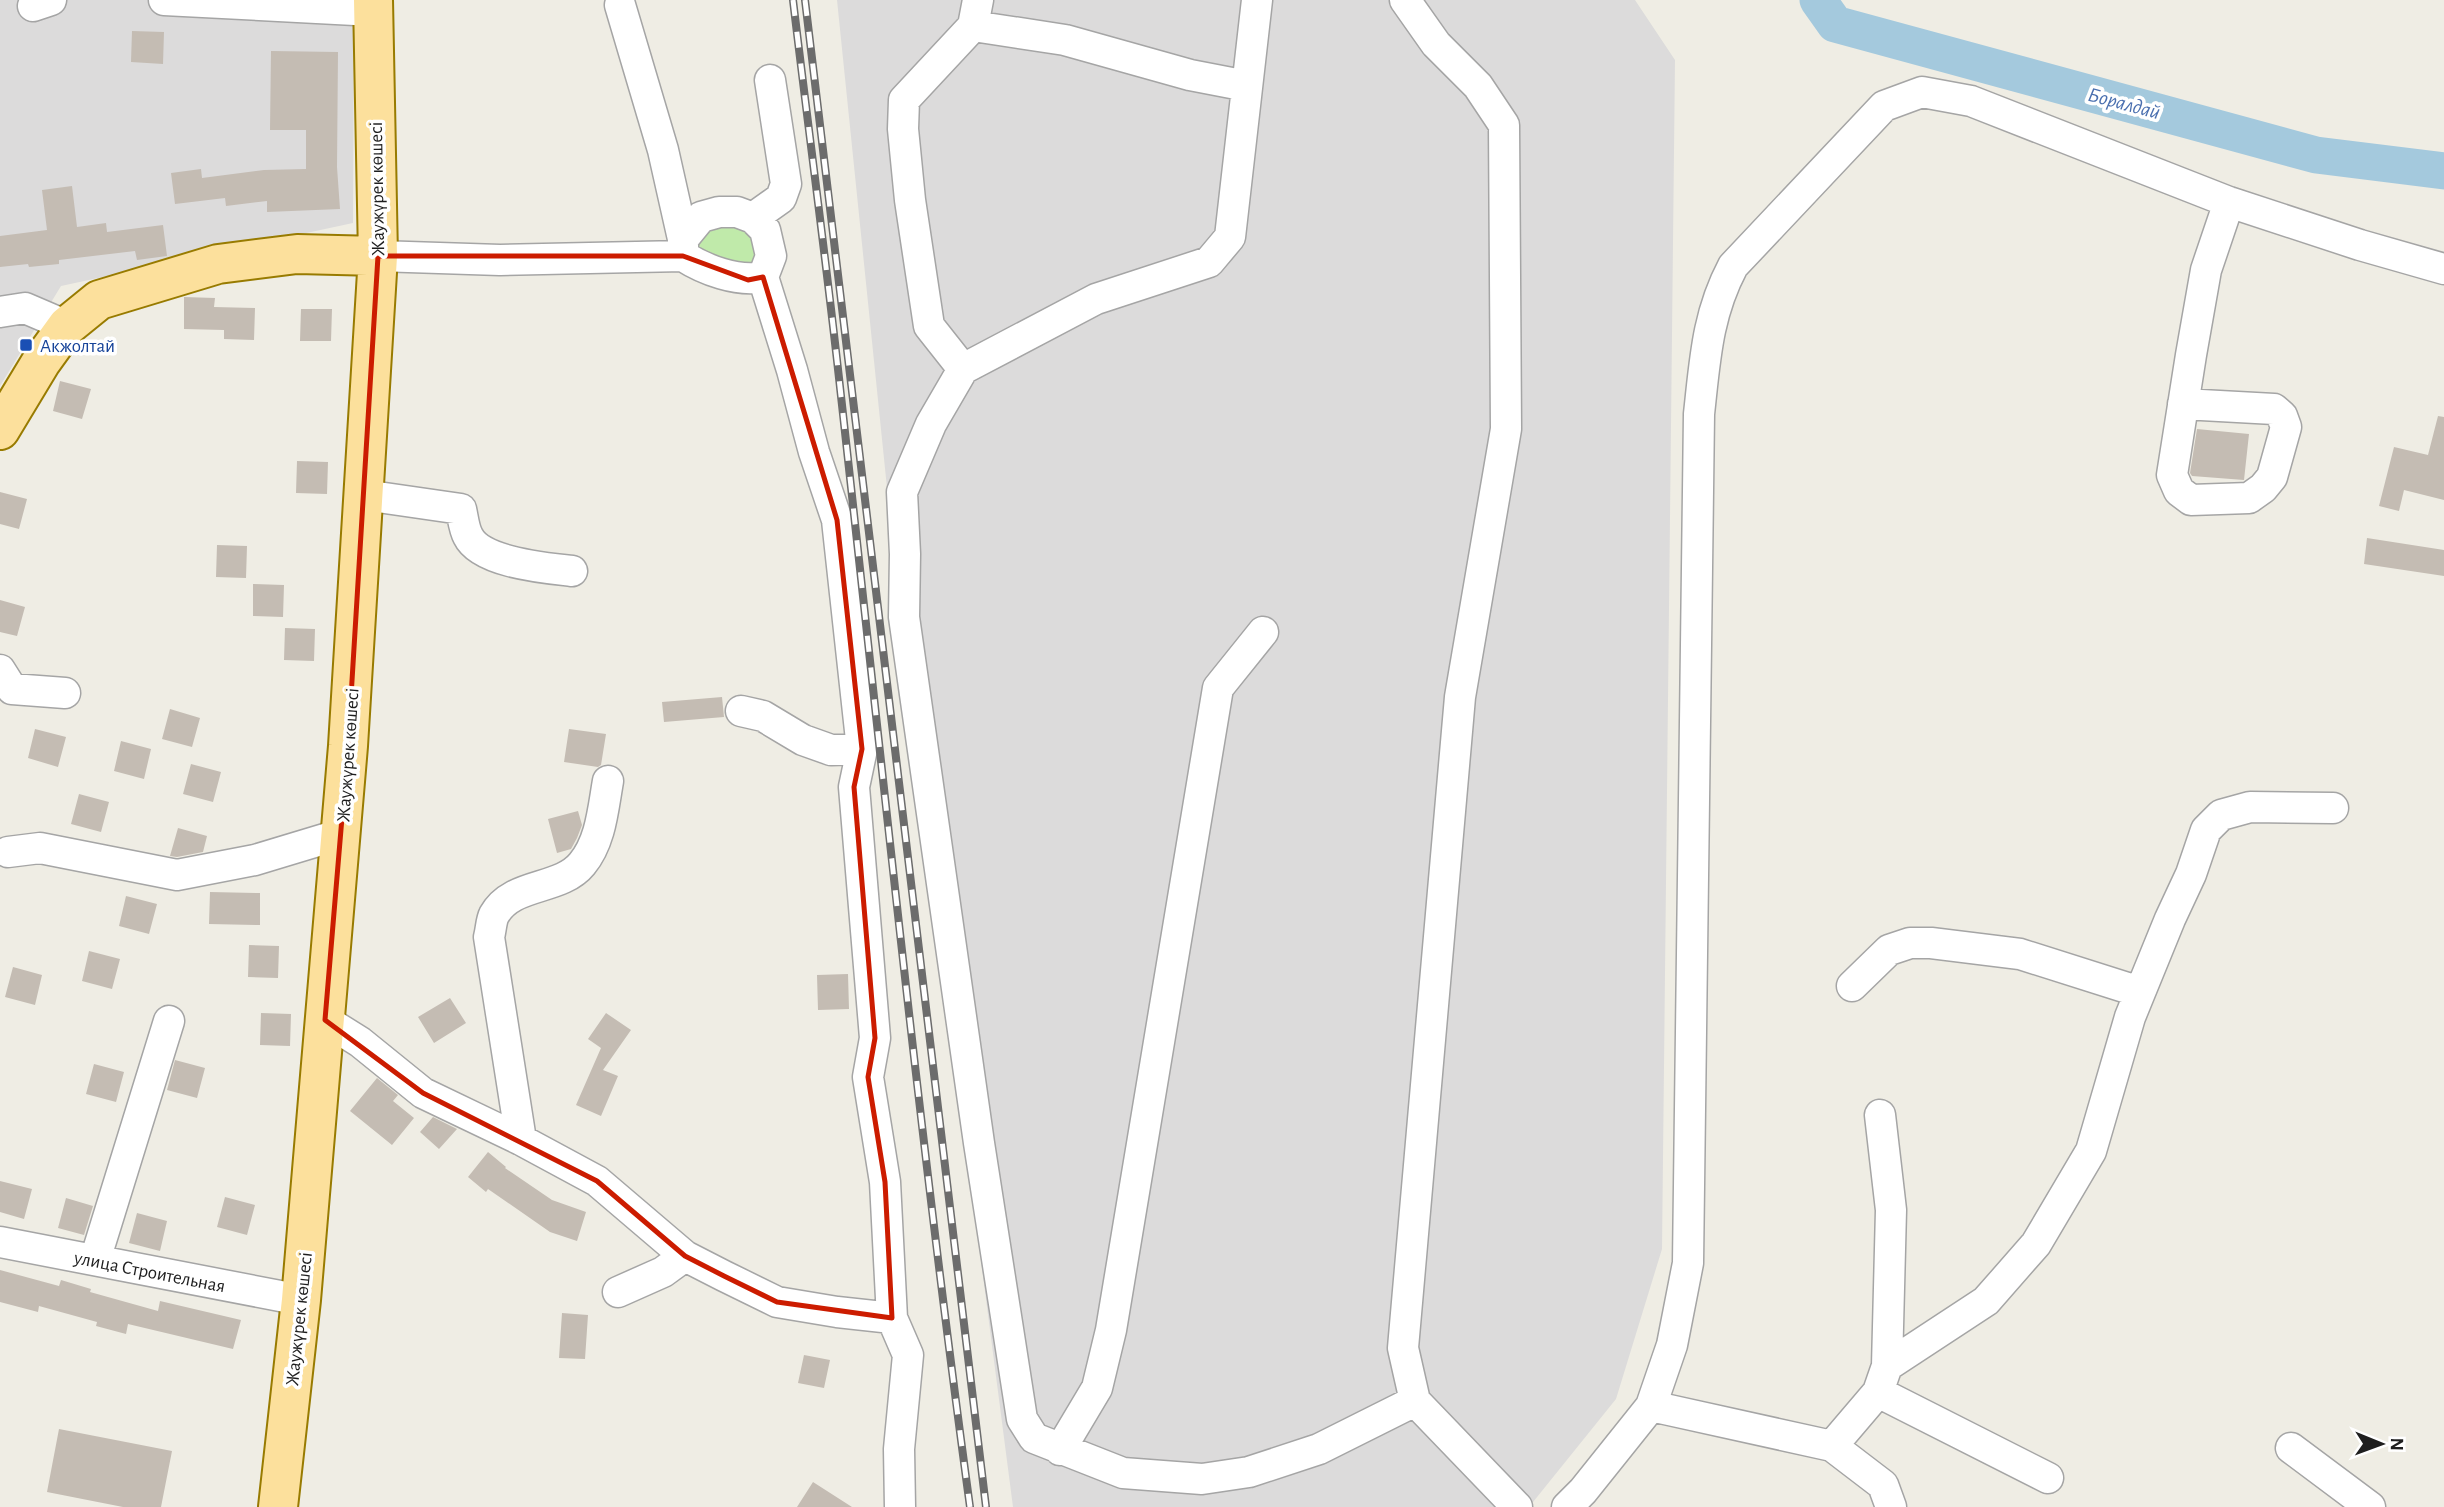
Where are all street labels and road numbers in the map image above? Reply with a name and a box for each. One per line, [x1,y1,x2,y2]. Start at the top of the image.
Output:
street label: Жаужүрек көшесі [367,122,388,256]
street label: Жаужүрек көшесі [334,687,363,823]
street label: улица Строительная [72,1248,227,1296]
street label: Жаужүрек көшесі [283,1251,316,1387]

